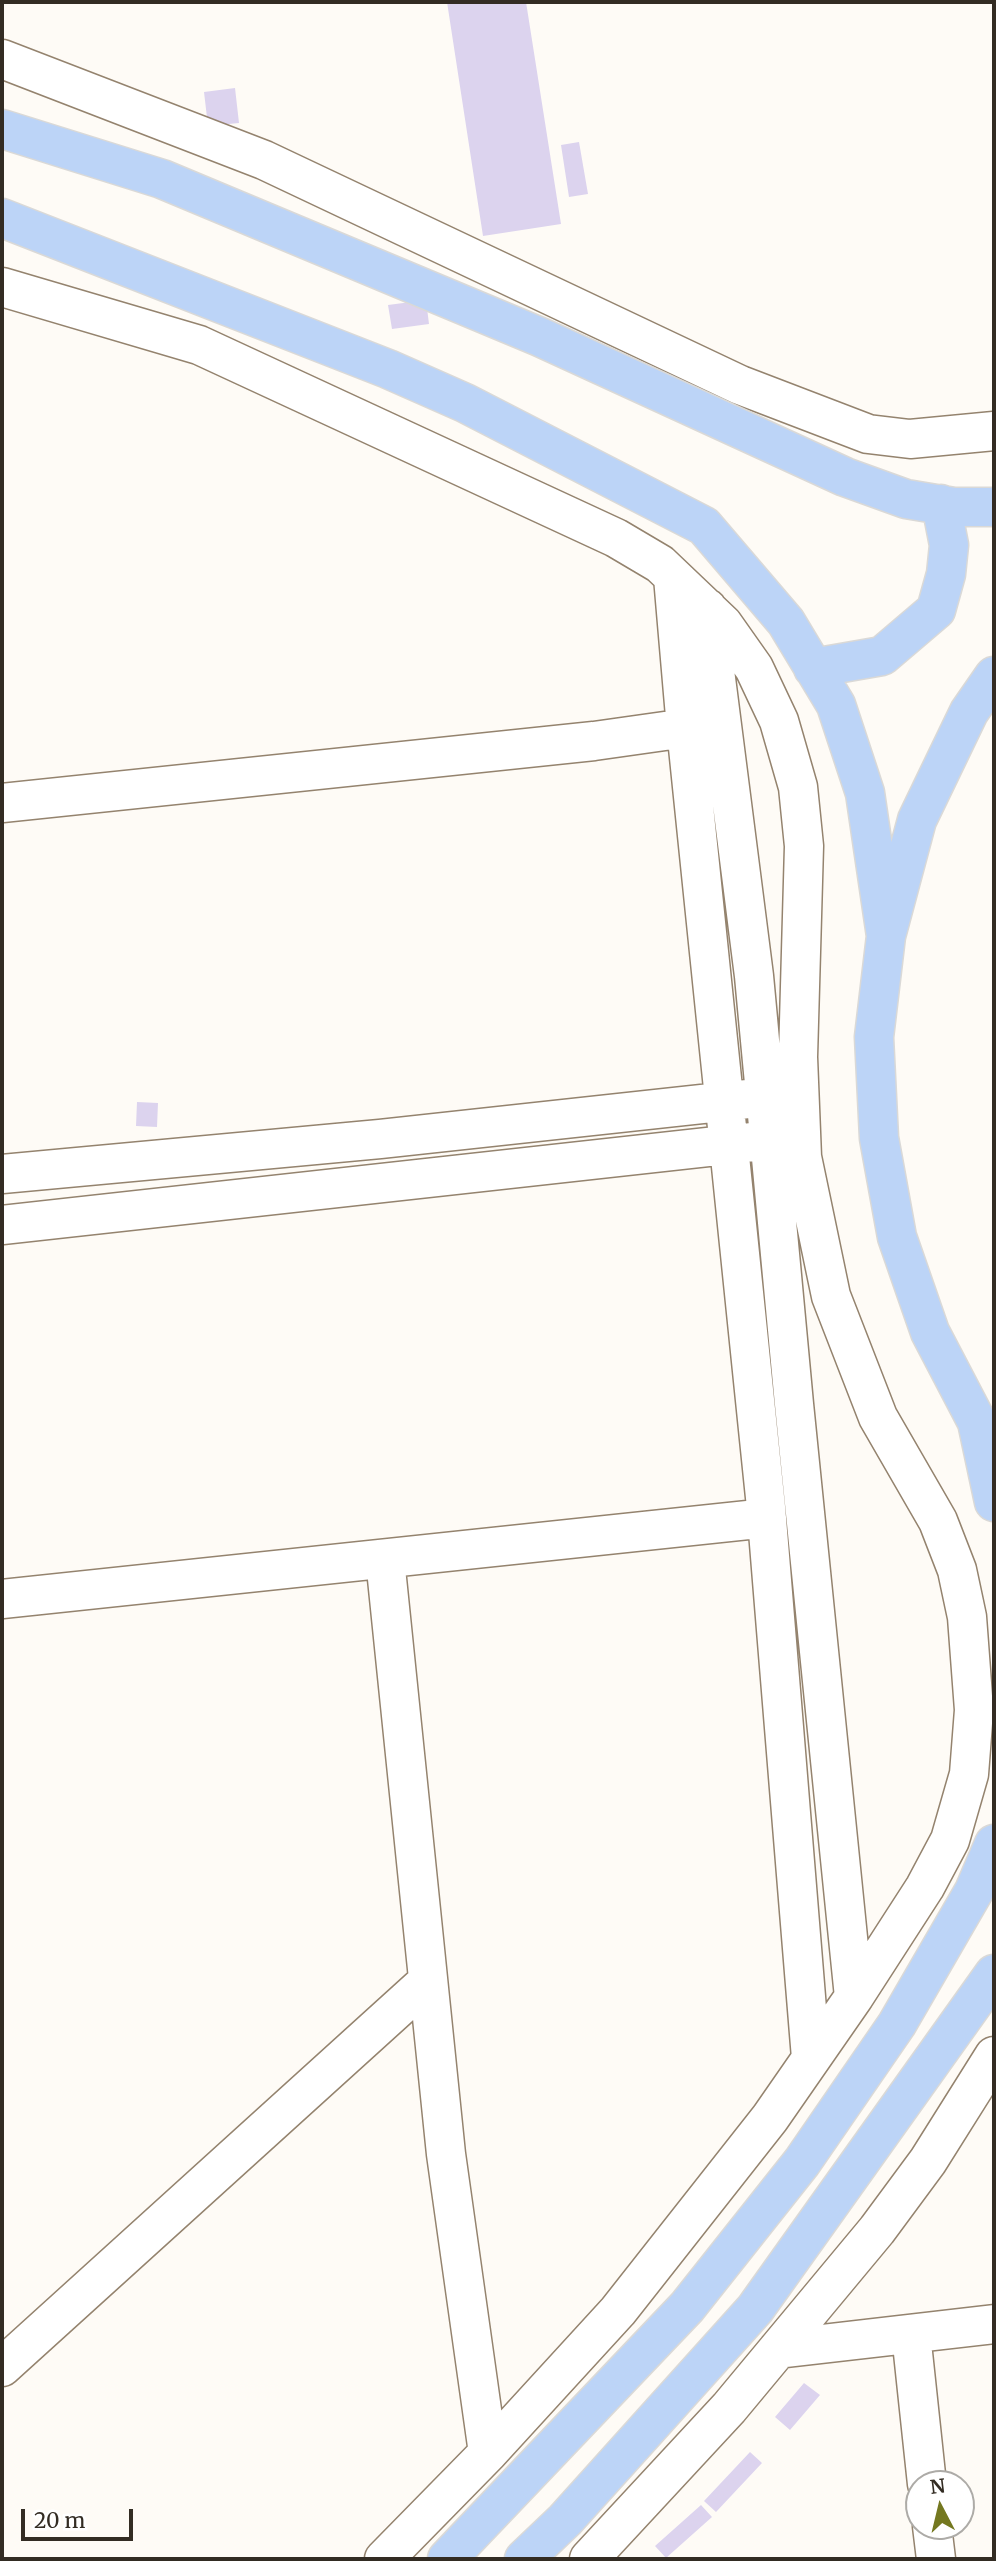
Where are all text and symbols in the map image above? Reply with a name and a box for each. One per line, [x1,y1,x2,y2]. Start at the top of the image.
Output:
north arrow [905,2470,975,2540]
text: N [929,2473,947,2499]
scale bar [24,2494,136,2538]
text: 20 m [34,2507,85,2534]

